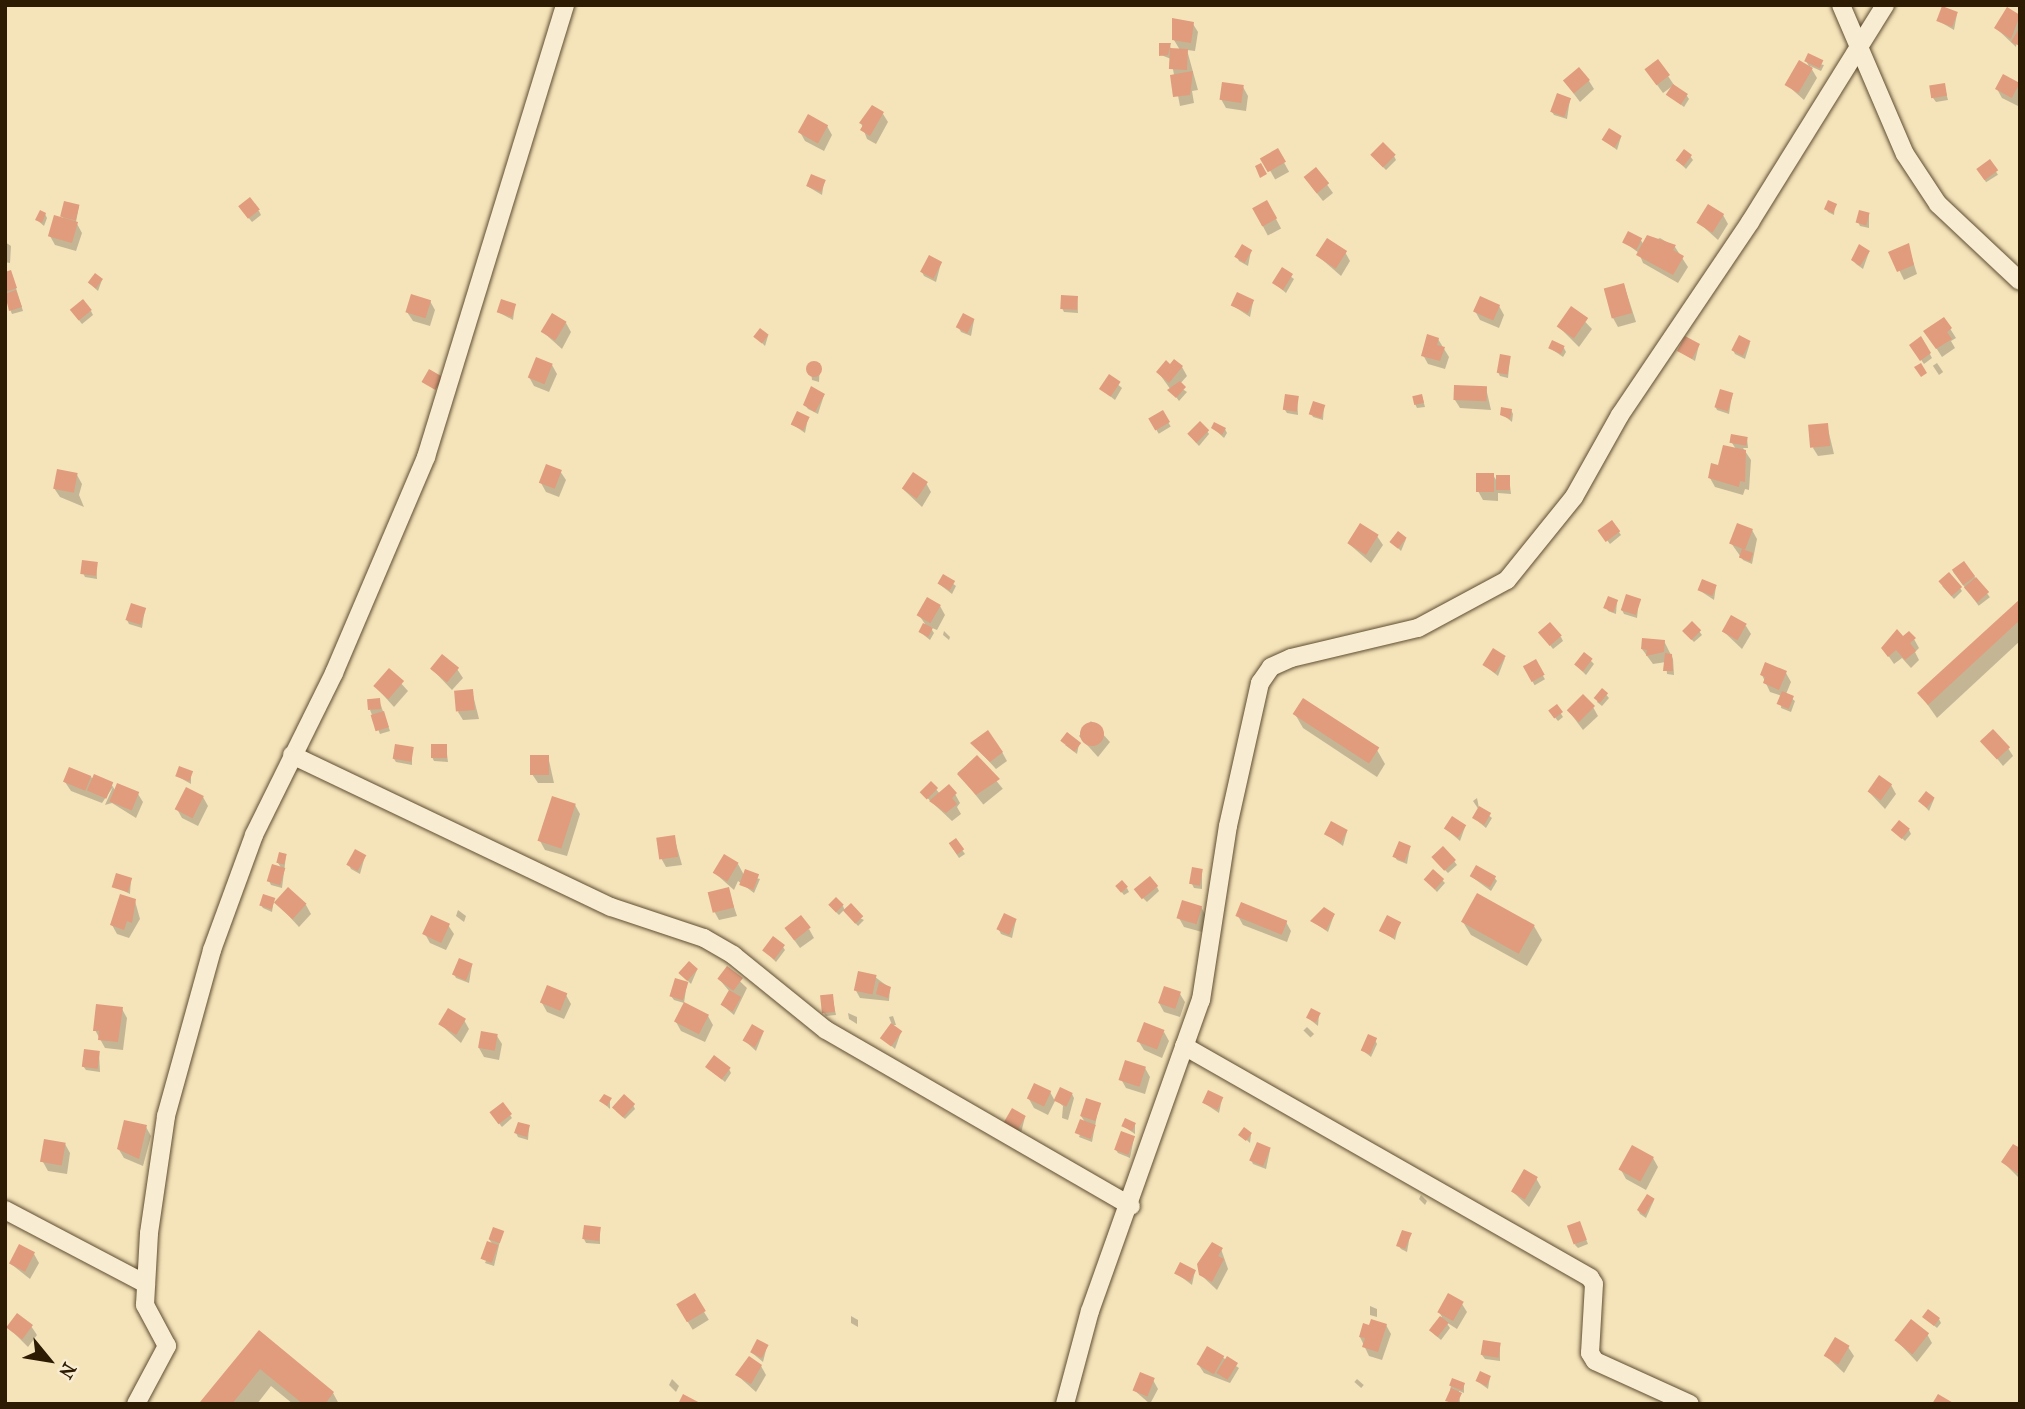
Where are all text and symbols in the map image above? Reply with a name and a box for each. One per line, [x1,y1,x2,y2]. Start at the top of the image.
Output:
north arrow [14,1325,84,1395]
text: N [54,1359,80,1382]

